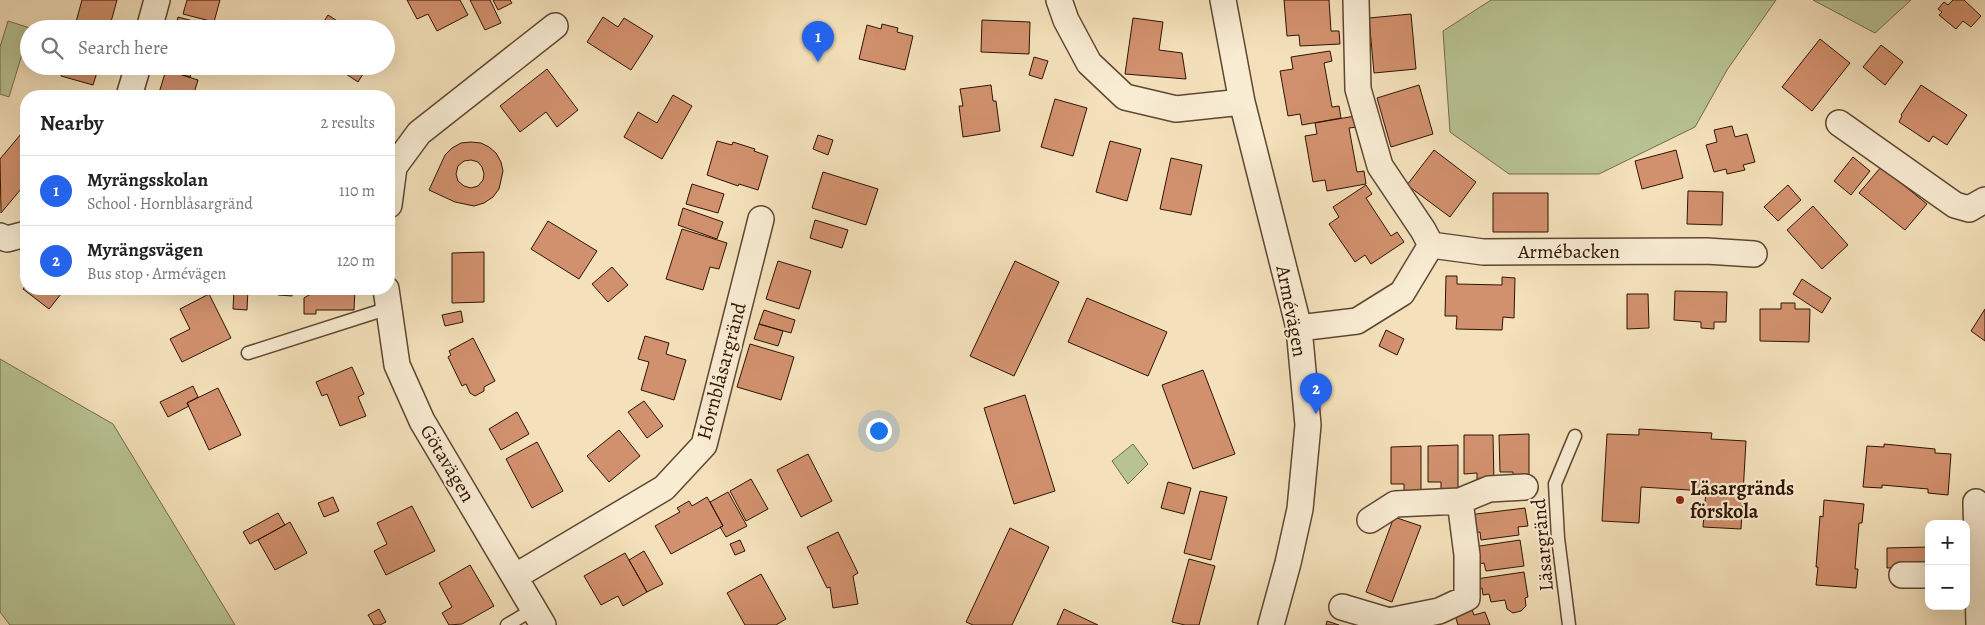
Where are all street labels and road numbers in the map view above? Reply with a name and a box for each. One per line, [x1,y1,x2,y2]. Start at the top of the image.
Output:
street label: Armébacken [1517,238,1620,265]
street label: Armévägen [1269,262,1314,359]
street label: Hornblåsargränd [690,299,753,443]
street label: Götavägen [414,419,481,507]
street label: Läsargränd [1525,497,1560,592]

